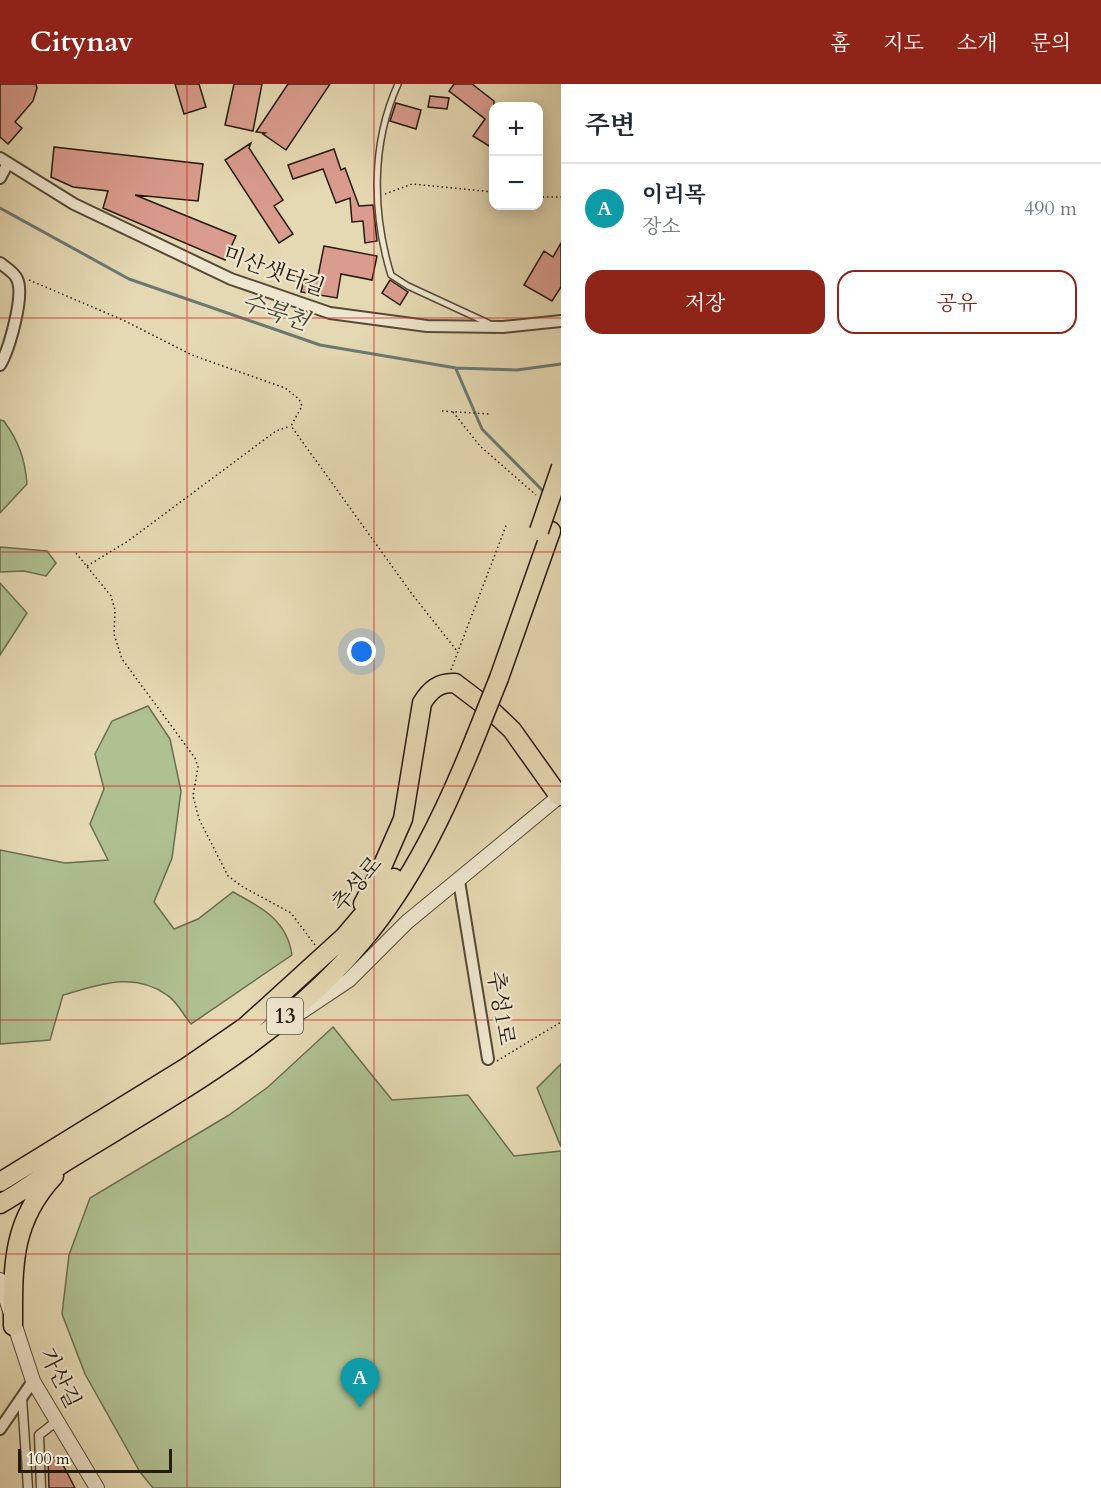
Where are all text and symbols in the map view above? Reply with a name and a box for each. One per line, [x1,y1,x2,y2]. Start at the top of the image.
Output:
text: Citynav [30,23,133,61]
text: 홈 [830,29,850,58]
text: 지도 [883,29,924,58]
text: 소개 [957,29,997,58]
text: 문의 [1030,29,1071,58]
map controls [489,102,543,210]
button: + [489,102,543,156]
text: 주변 [585,108,635,143]
button: − [489,156,543,210]
text: 이리목 [642,180,706,210]
text: A [597,195,612,222]
text: 490 m [1024,195,1077,222]
text: 장소 [642,213,681,240]
street label: 미산샛터길 [219,239,329,303]
button: 저장 [585,270,825,334]
button: 공유 [837,270,1077,334]
water label: 수북천 [237,285,315,340]
your location [347,637,376,666]
street label: 추성로 [325,850,389,918]
street label: 추성1로 [480,969,522,1047]
road number: 13 [267,998,303,1034]
street label: 가산길 [32,1343,88,1413]
pin: A [340,1358,380,1408]
scale bar [18,1446,172,1474]
text: 100 m [27,1448,69,1470]

